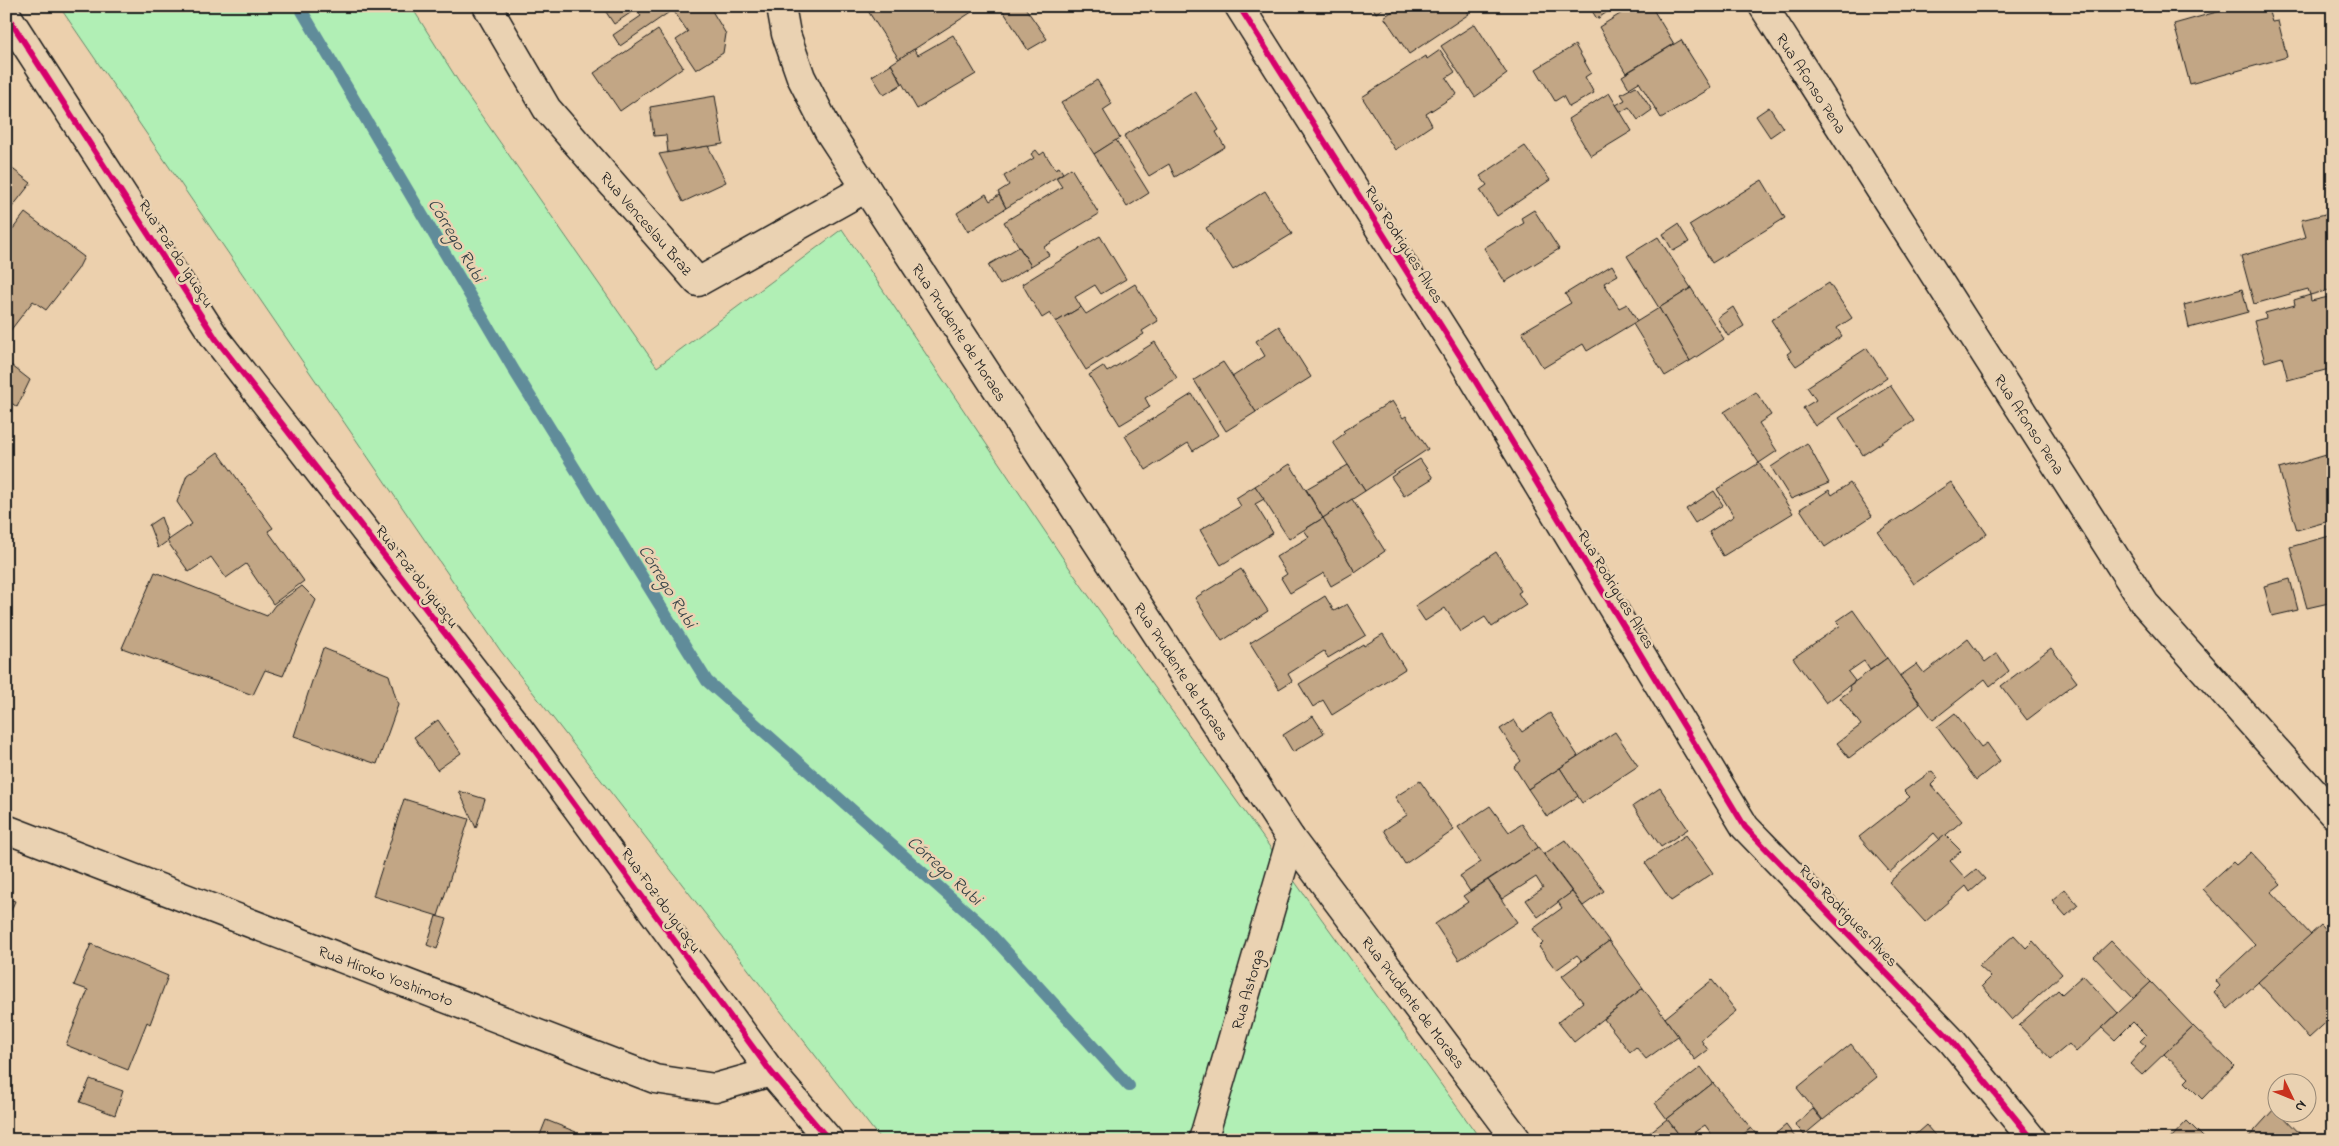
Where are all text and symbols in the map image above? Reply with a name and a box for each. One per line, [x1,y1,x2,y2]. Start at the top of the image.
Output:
street label: Rua Afonso Pena [1769,29,1852,139]
street label: Rua Venceslau Braz [593,167,698,282]
street label: Rua Rodrigues Alves [1357,182,1449,309]
water label: Córrego Rubi [420,194,491,289]
street label: Rua Foz do Iguaçu [131,195,219,313]
street label: Rua Prudente de Moraes [905,259,1012,407]
street label: Rua Afonso Pena [1987,370,2070,480]
street label: Rua Foz do Iguaçu [369,521,464,634]
street label: Rua Rodrigues Alves [1570,526,1660,654]
water label: Córrego Rubi [631,541,703,635]
street label: Rua Prudente de Moraes [1127,598,1234,746]
water label: Córrego Rubi [900,831,988,914]
street label: Rua Foz do Iguaçu [614,844,707,959]
street label: Rua Rodrigues Alves [1792,860,1903,973]
street label: Rua Prudente de Moraes [1354,932,1470,1075]
street label: Rua Hiroko Yoshimoto [314,940,456,1014]
street label: Rua Astorga [1226,946,1272,1033]
north arrow [2266,1074,2316,1124]
text: N [2290,1095,2311,1116]

